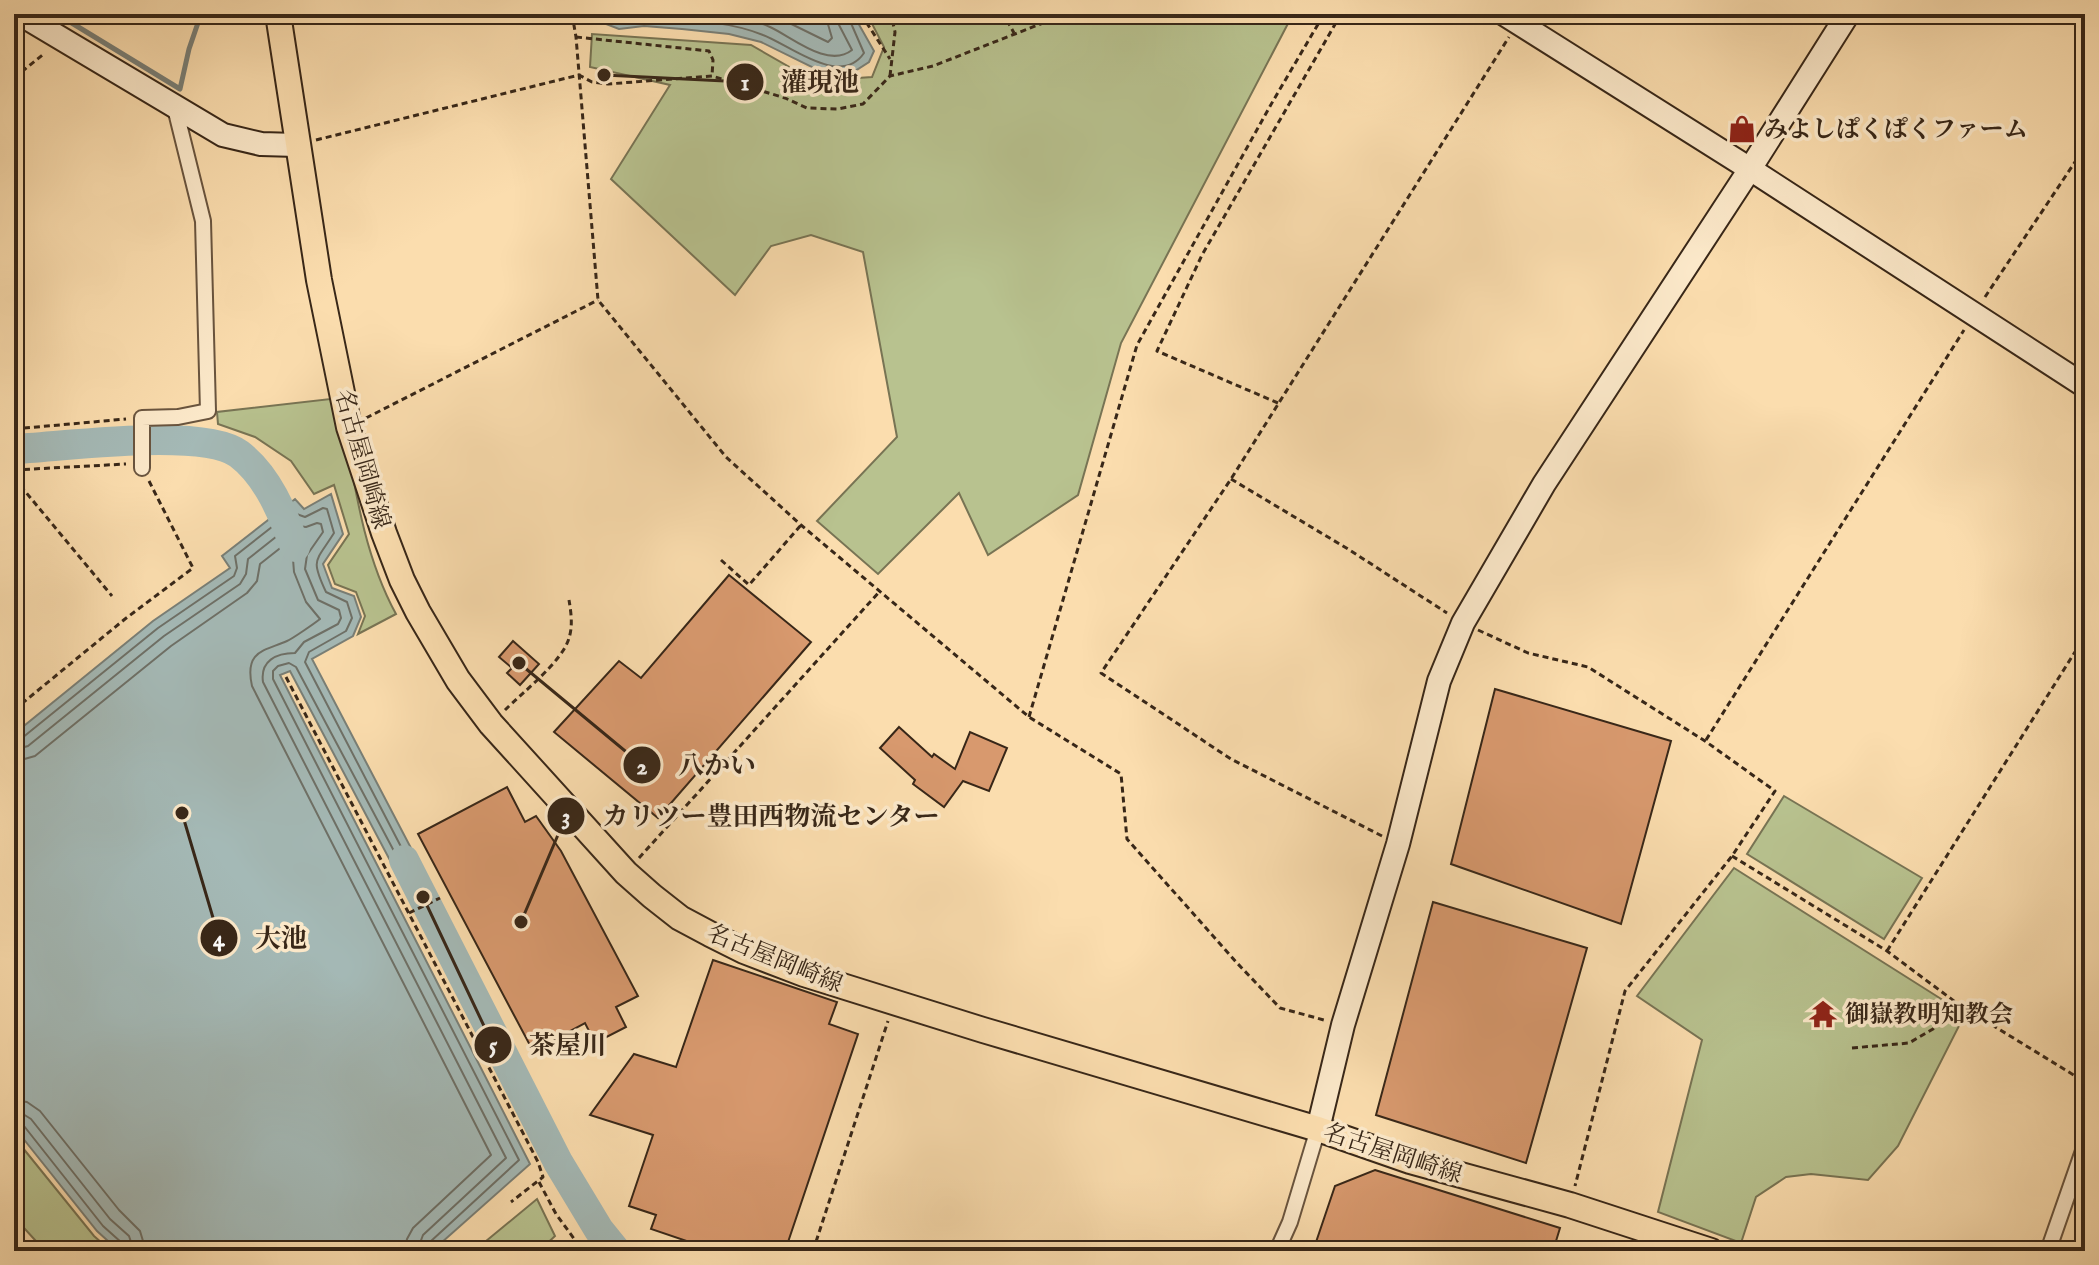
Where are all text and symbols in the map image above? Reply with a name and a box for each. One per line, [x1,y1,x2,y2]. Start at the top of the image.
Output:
callout: 灌現池 [725,57,875,107]
text: 灌現池 [781,67,859,100]
text: 1 [741,68,750,99]
shop icon: みよしぱくぱくファーム [1727,114,1757,144]
place label: みよしぱくぱくファーム [1764,115,2028,146]
street label: 名古屋岡崎線 [327,386,396,533]
callout: 八かい [622,740,772,790]
text: 八かい [678,750,756,783]
text: 2 [636,752,648,783]
callout: カリツー豊田西物流センター [546,791,956,841]
text: カリツー豊田西物流センター [603,801,939,834]
text: 3 [562,802,570,833]
callout: 大池 [199,913,323,963]
street label: 名古屋岡崎線 [702,918,847,1001]
text: 大池 [255,923,307,956]
text: 4 [213,924,226,955]
temple icon: 御嶽教明知教会 [1808,999,1838,1029]
place label: 御嶽教明知教会 [1845,1000,2013,1031]
callout: 茶屋川 [473,1020,623,1070]
text: 茶屋川 [529,1030,607,1063]
text: 5 [489,1031,498,1062]
street label: 名古屋岡崎線 [1319,1117,1466,1191]

